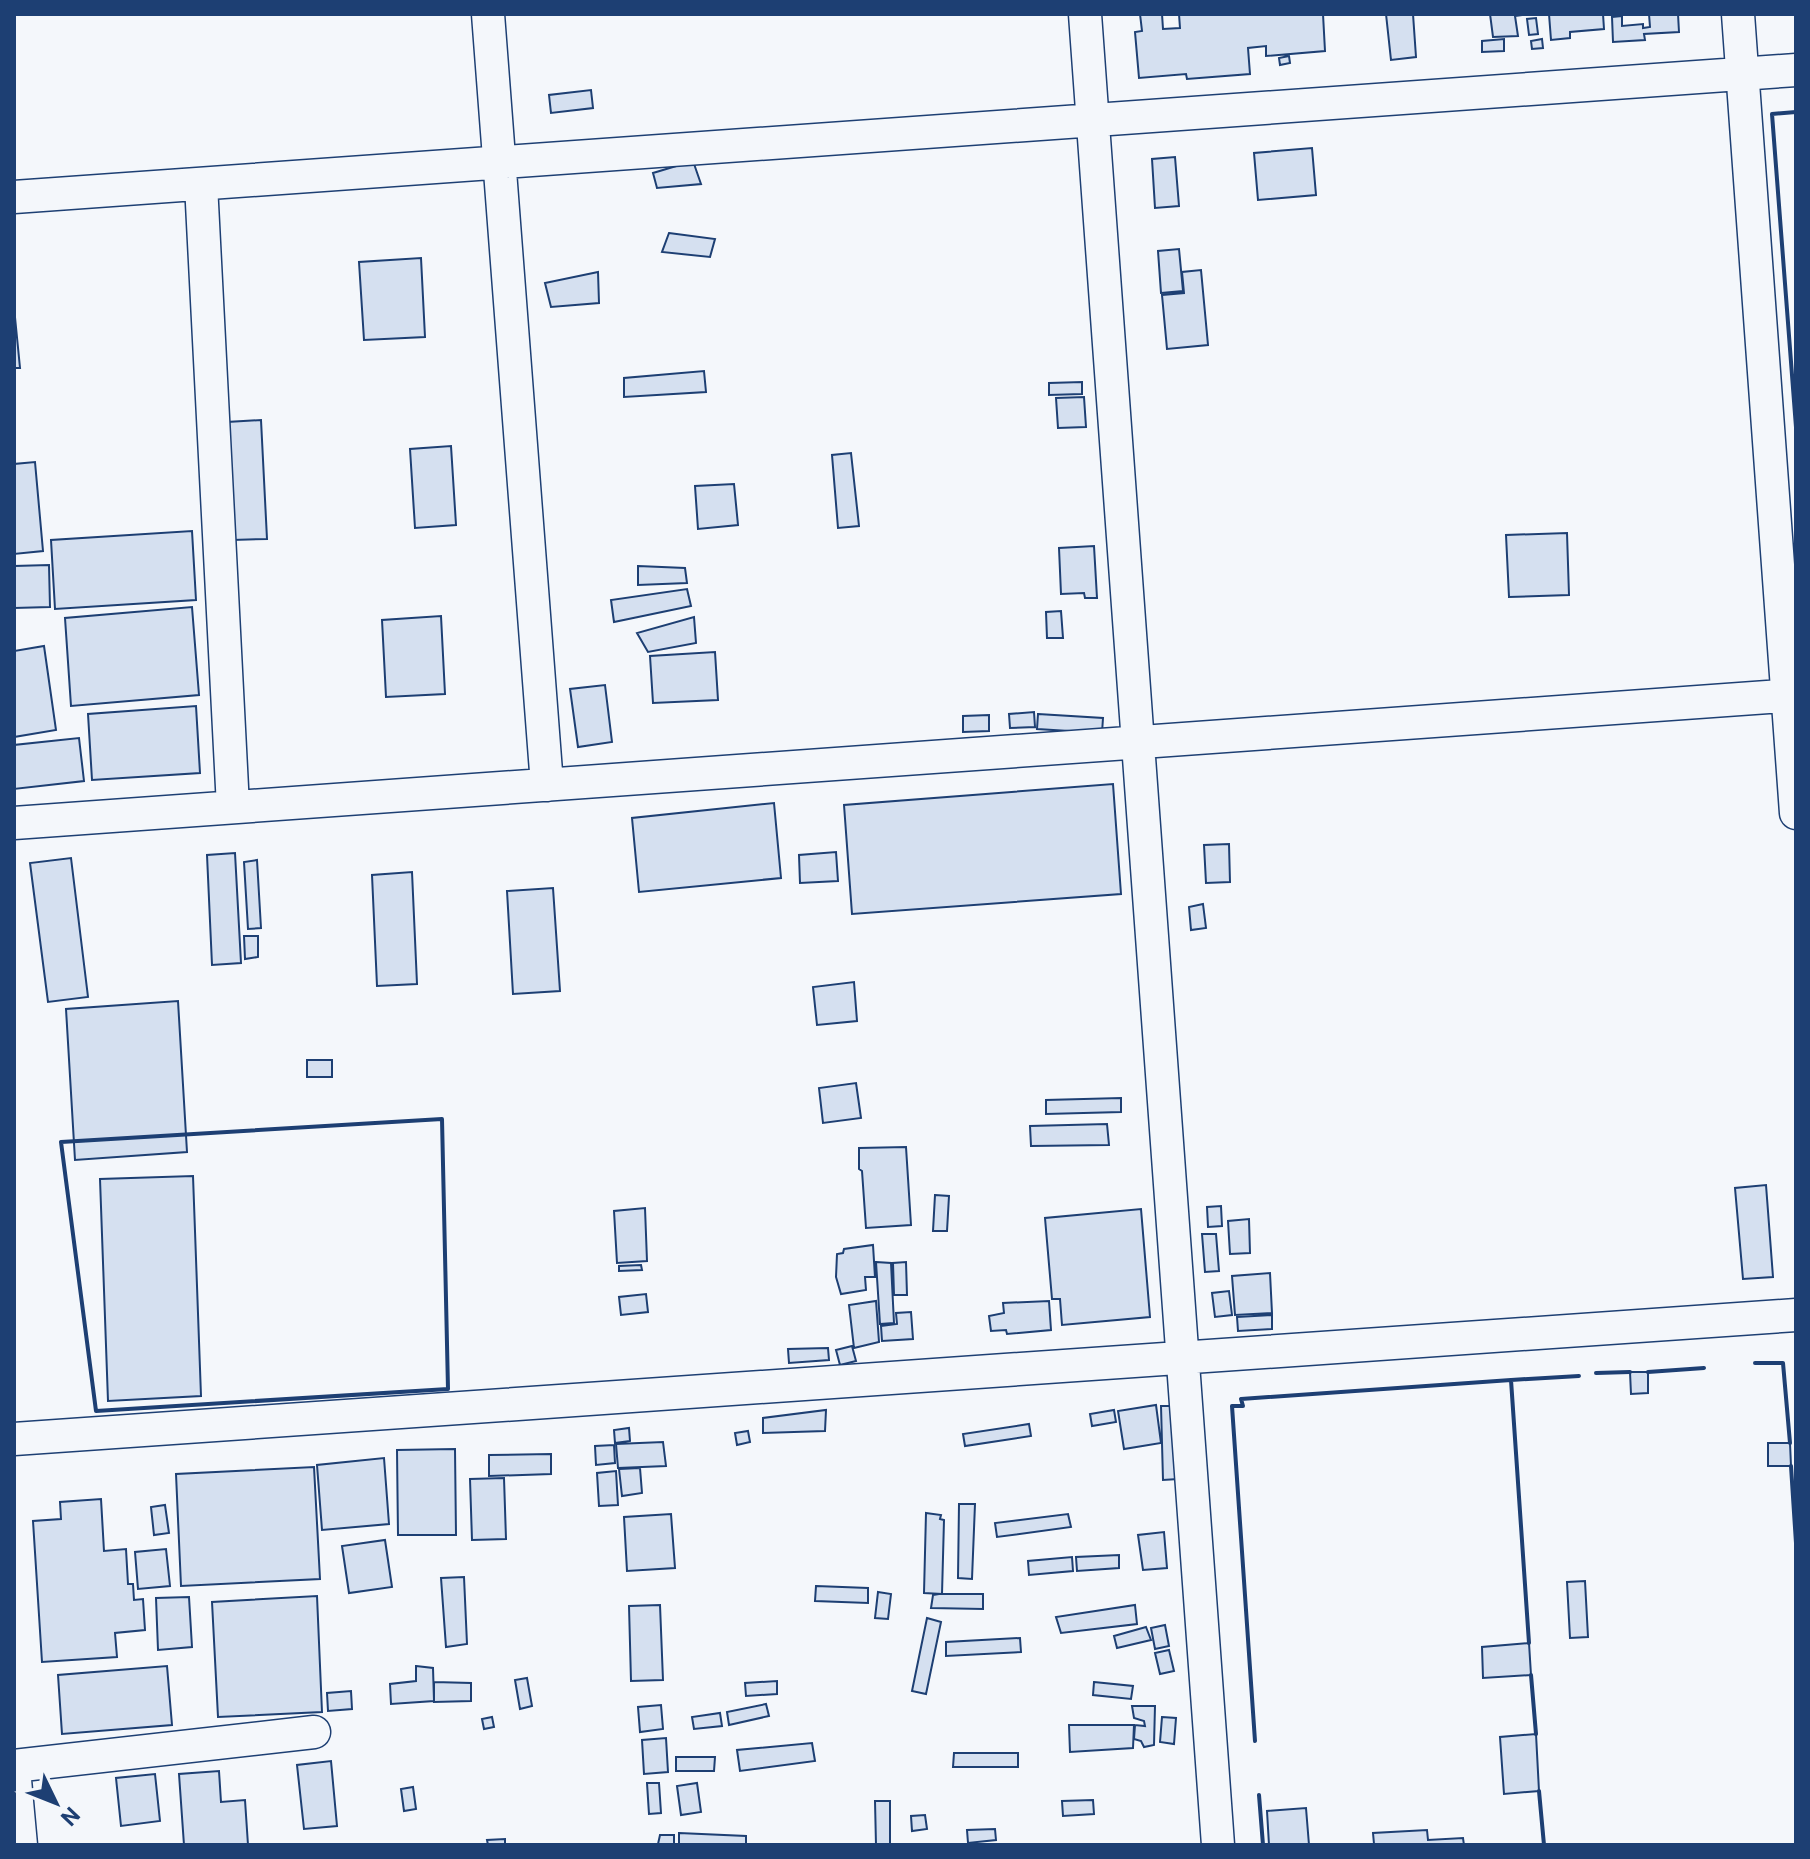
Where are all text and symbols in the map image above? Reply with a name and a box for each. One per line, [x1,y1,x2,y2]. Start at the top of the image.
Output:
north arrow [16,1763,96,1843]
text: N [56,1802,85,1831]

